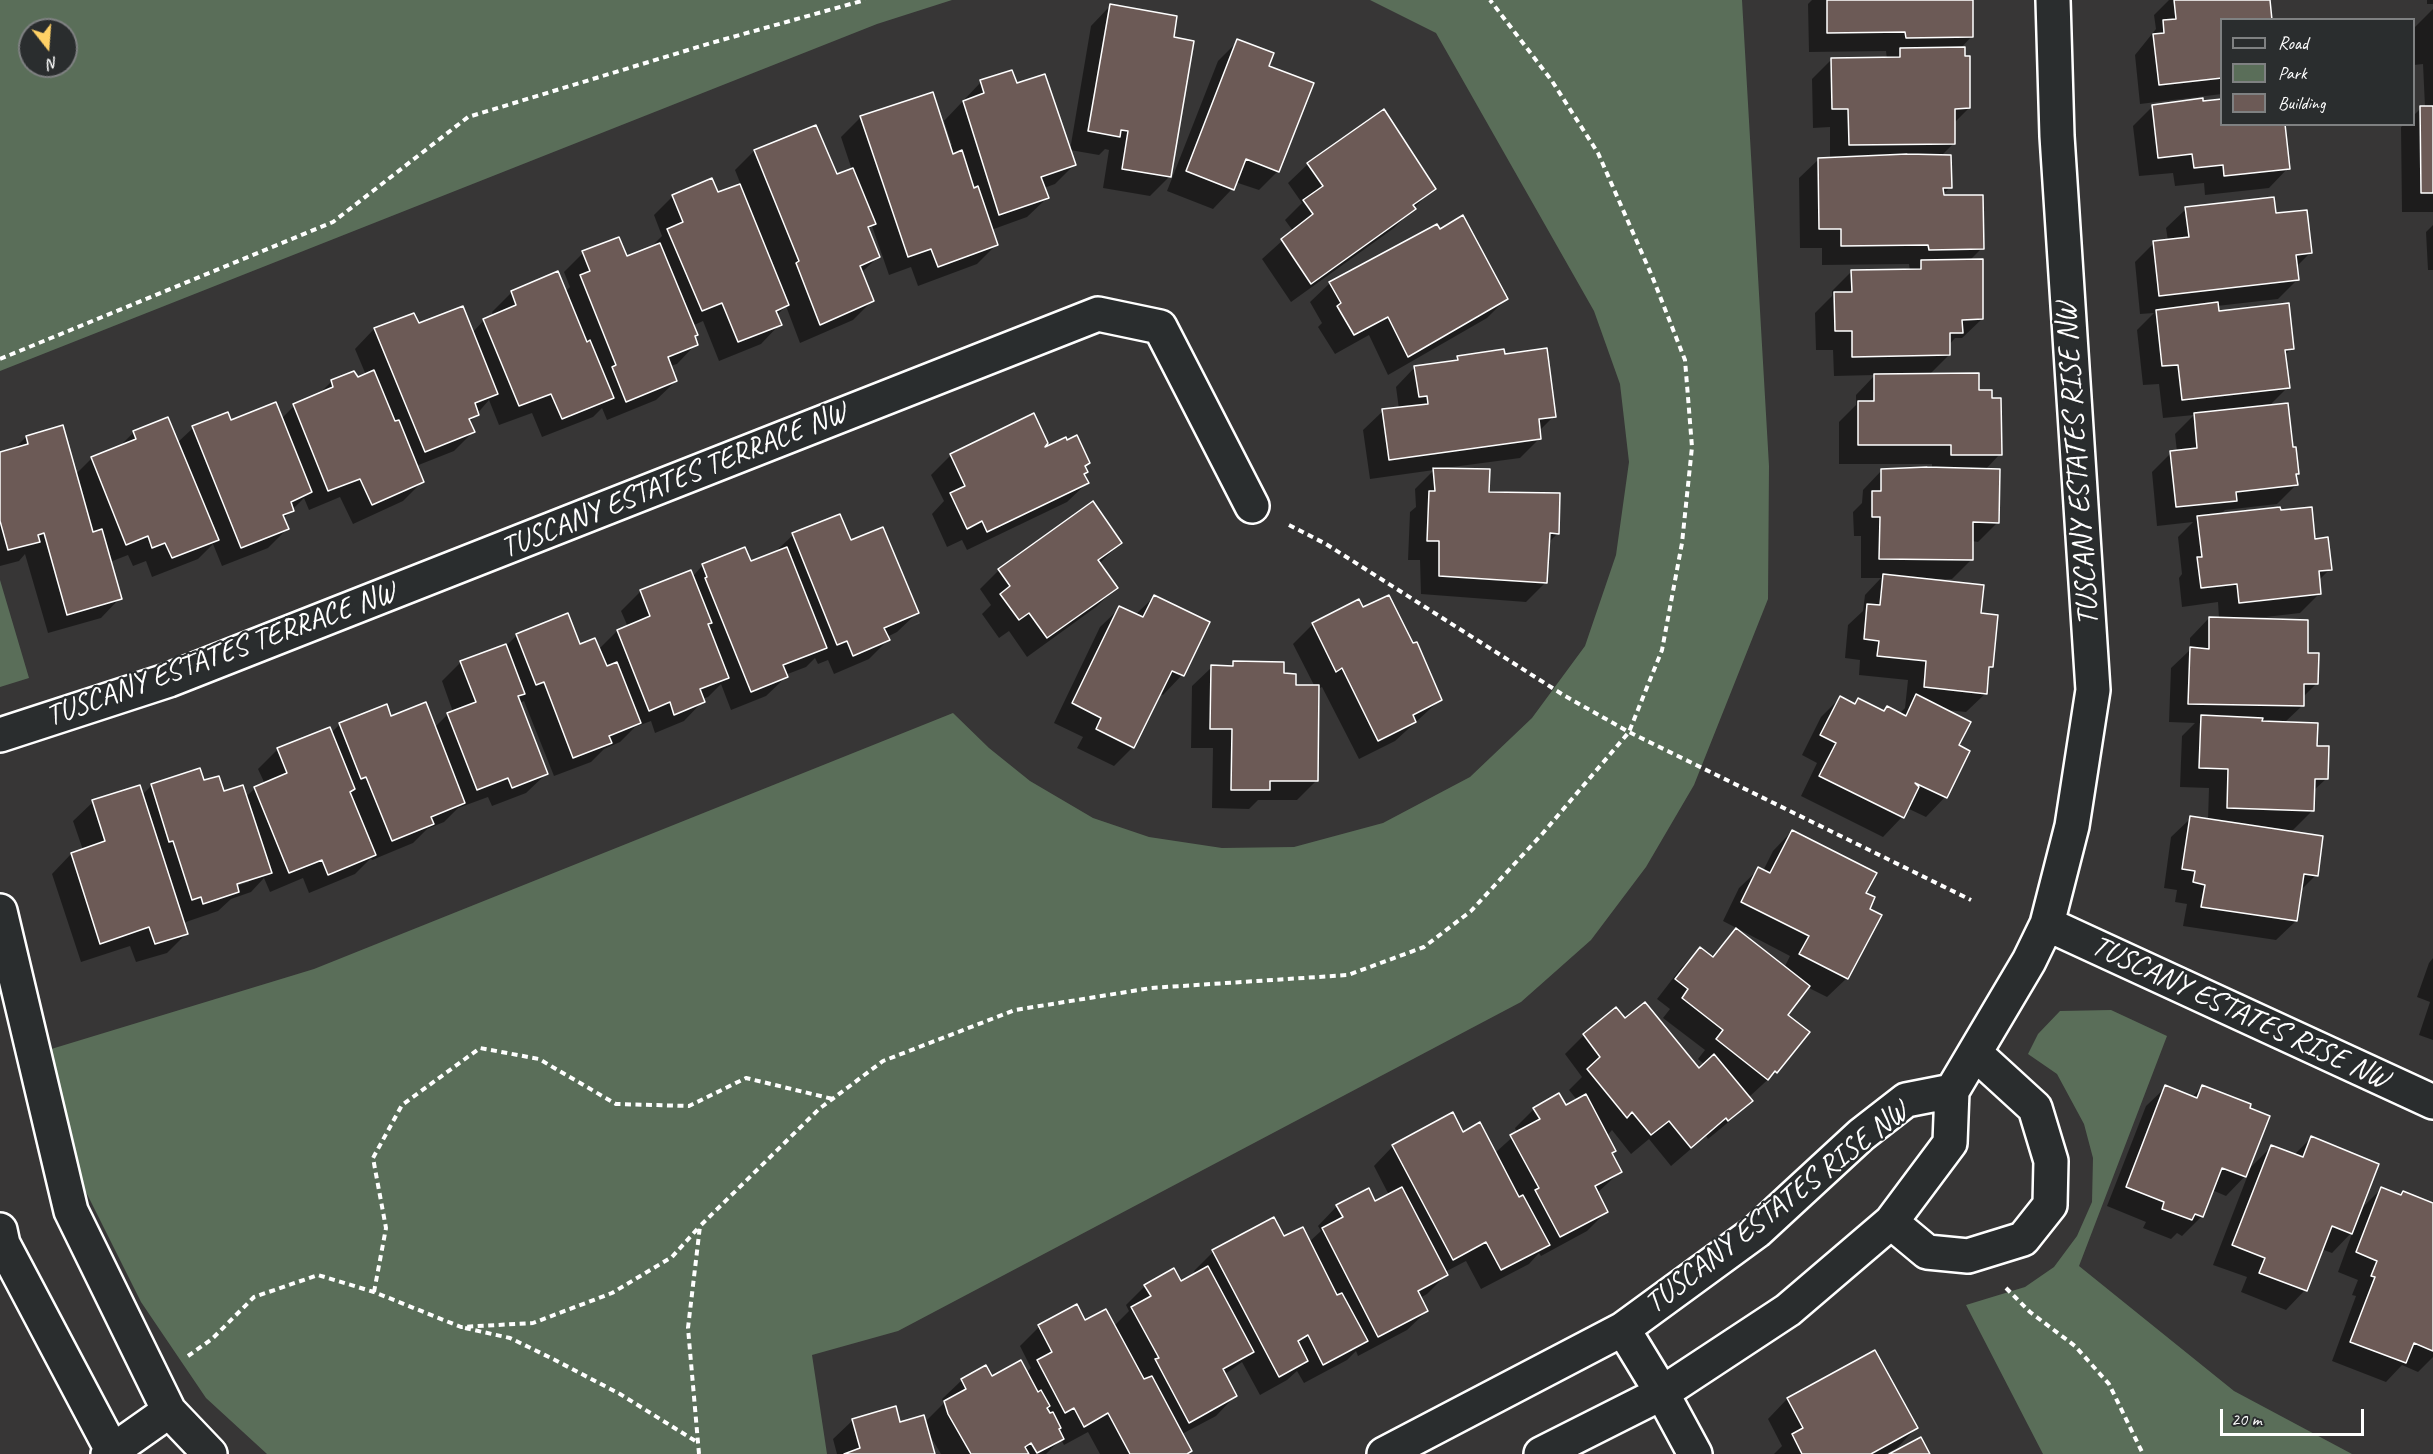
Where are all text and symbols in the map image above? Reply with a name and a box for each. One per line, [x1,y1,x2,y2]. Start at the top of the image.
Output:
north arrow [18,18,78,78]
legend [2220,18,2415,126]
text: Road [2278,32,2308,54]
text: N [45,52,60,74]
text: Park [2278,62,2307,84]
text: Building [2278,92,2325,114]
street label: TUSCANY ESTATES RISE NW [2049,301,2107,627]
street label: TUSCANY ESTATES TERRACE NW [496,395,852,567]
street label: TUSCANY ESTATES TERRACE NW [41,575,401,735]
street label: TUSCANY ESTATES RISE NW [2085,928,2395,1098]
street label: TUSCANY ESTATES RISE NW [1638,1094,1916,1322]
scale bar [2223,1397,2367,1435]
text: 20 m [2231,1408,2262,1430]

